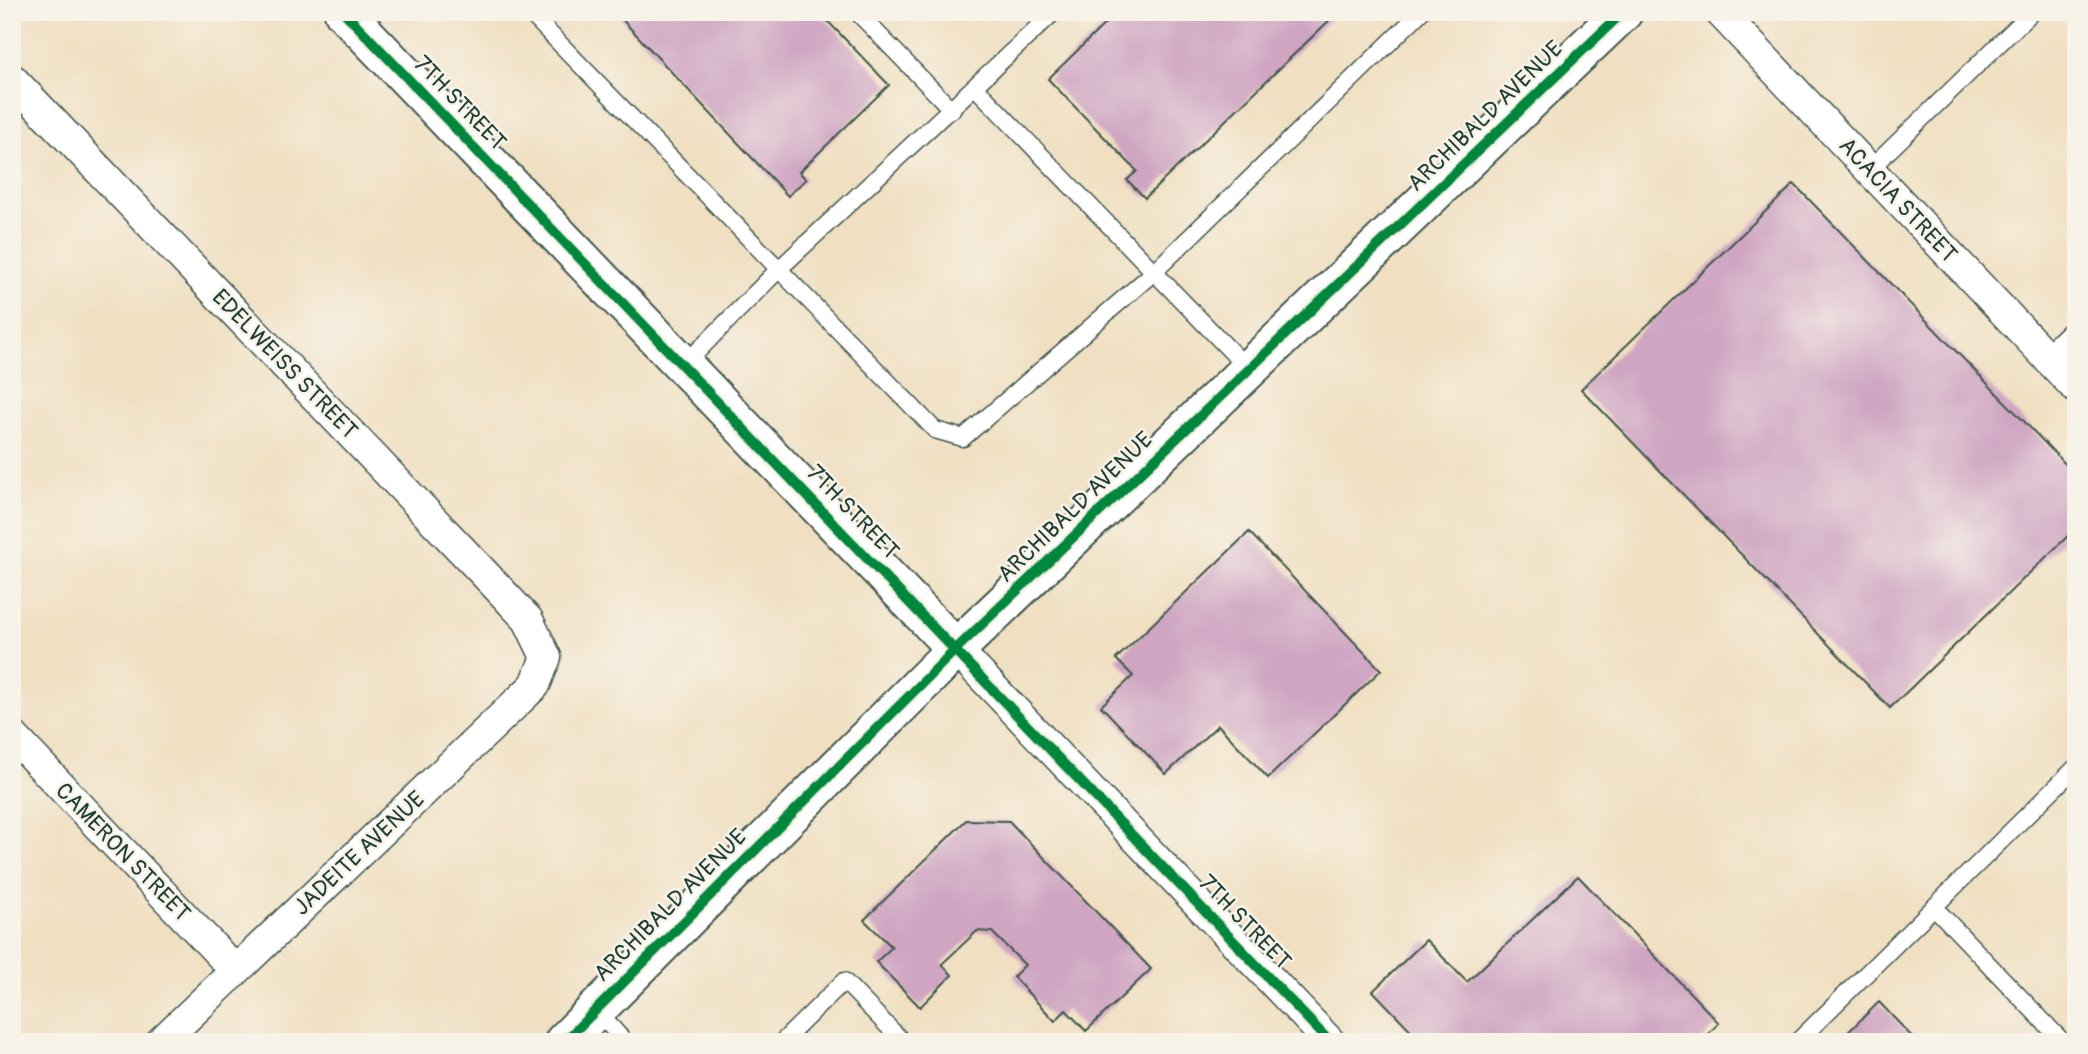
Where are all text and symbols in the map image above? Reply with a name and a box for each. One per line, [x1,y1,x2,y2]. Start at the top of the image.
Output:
street label: ARCHIBALD AVENUE [1401,34,1569,198]
street label: 7TH STREET [408,50,512,157]
street label: ACACIA STREET [1833,131,1964,269]
street label: EDELWEISS STREET [206,283,364,445]
street label: ARCHIBALD AVENUE [991,425,1159,589]
street label: 7TH STREET [801,459,905,566]
street label: CAMERON STREET [49,776,197,928]
street label: JADEITE AVENUE [287,785,431,921]
street label: ARCHIBALD AVENUE [587,822,753,988]
street label: 7TH STREET [1193,869,1297,976]

